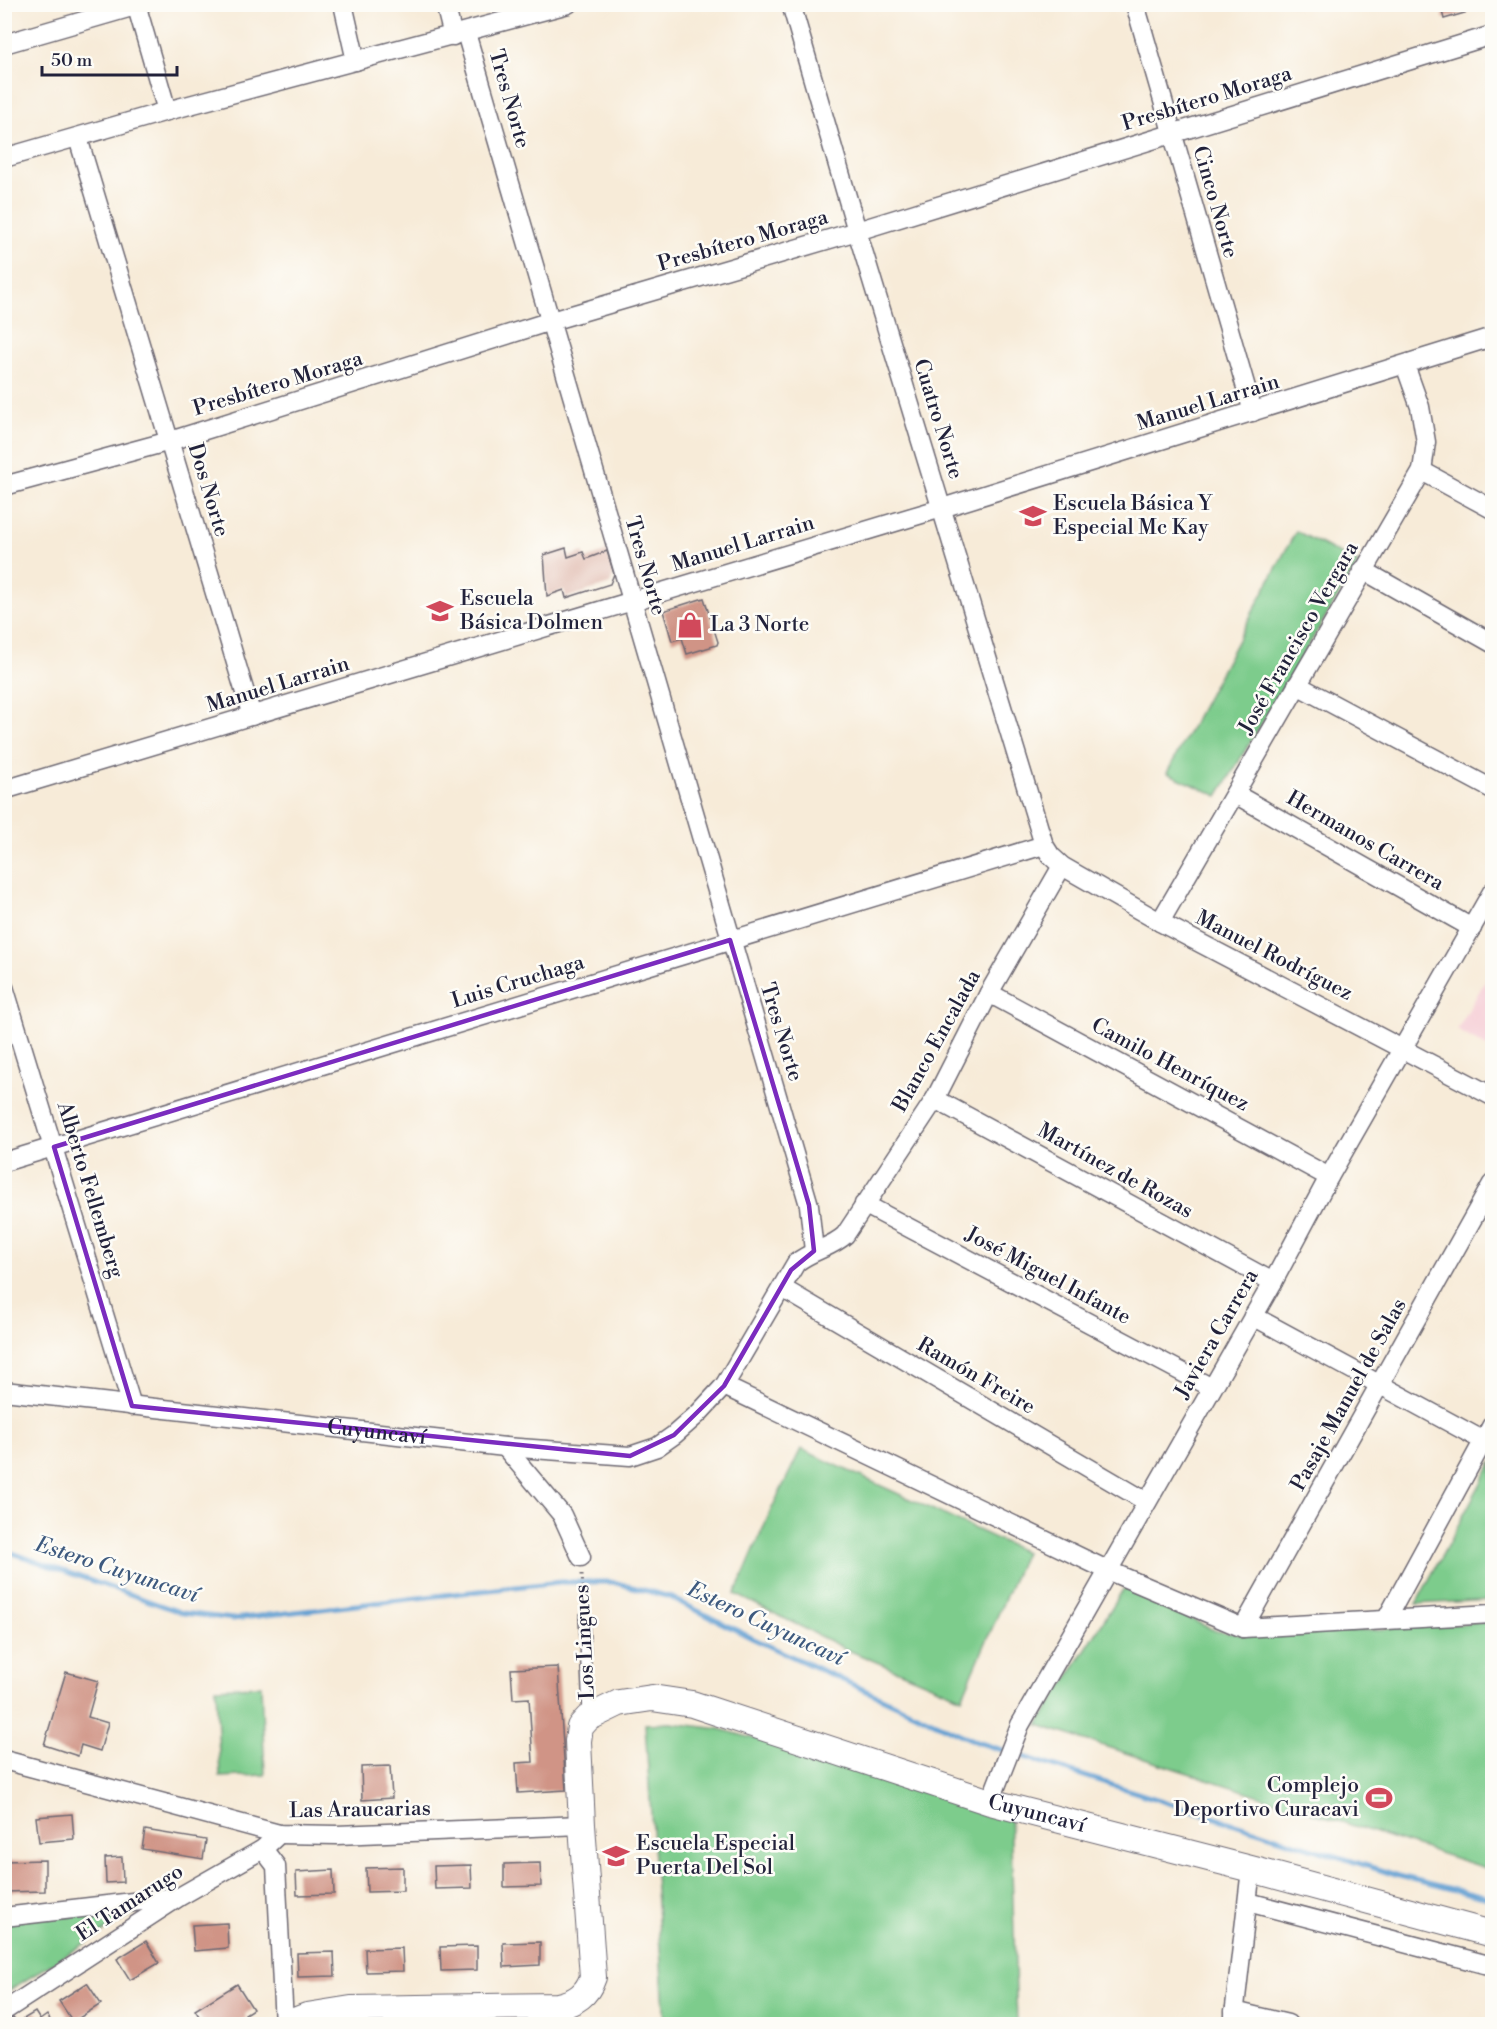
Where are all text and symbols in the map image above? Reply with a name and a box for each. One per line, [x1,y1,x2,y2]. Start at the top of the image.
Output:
scale bar [42,39,177,77]
street label: Tres Norte [482,47,536,151]
text: 50 m [51,49,93,72]
street label: Presbítero Moraga [1119,61,1295,137]
street label: Cinco Norte [1187,143,1243,261]
street label: Presbítero Moraga [655,204,832,278]
street label: Presbítero Moraga [190,346,366,422]
street label: Cuatro Norte [907,356,969,482]
street label: Manuel Larrain [1133,369,1283,437]
street label: Dos Norte [181,440,235,540]
place label: Escuela Básica Y Especial Mc Kay [1053,491,1213,541]
school or university icon: Escuela Básica Y Especial Mc Kay [1018,501,1048,531]
street label: Manuel Larrain [668,510,818,578]
street label: Tres Norte [618,514,672,618]
street label: José Francisco Vergara [1233,537,1365,740]
place label: Escuela Básica Dolmen [459,586,603,636]
school or university icon: Escuela Básica Dolmen [425,596,455,626]
shop icon: La 3 Norte [675,610,705,640]
place label: La 3 Norte [710,612,809,638]
street label: Manuel Larrain [203,651,353,719]
street label: Hermanos Carrera [1282,785,1449,897]
street label: Manuel Rodríguez [1191,905,1357,1007]
street label: Luis Cruchaga [448,949,588,1015]
street label: Blanco Encalada [887,965,987,1117]
street label: Tres Norte [754,980,808,1084]
street label: Camilo Henríquez [1087,1013,1253,1117]
street label: Alberto Fellemberg [51,1098,129,1281]
street label: Martínez de Rozas [1033,1118,1197,1224]
street label: José Miguel Infante [960,1221,1135,1331]
street label: Javiera Carrera [1169,1264,1265,1404]
street label: Pasaje Manuel de Salas [1285,1294,1413,1496]
street label: Ramón Freire [912,1332,1040,1420]
street label: Cuyuncaví [326,1414,429,1451]
water label: Estero Cuyuncaví [31,1531,205,1610]
water label: Estero Cuyuncaví [683,1575,851,1673]
street label: Los Lingues [569,1584,601,1700]
place label: Complejo Deportivo Curacavi [1174,1773,1359,1823]
sports icon: Complejo Deportivo Curacavi [1364,1783,1394,1813]
street label: Cuyuncaví [985,1789,1089,1839]
street label: Las Araucarias [289,1796,431,1824]
place label: Escuela Especial Puerta Del Sol [636,1831,795,1881]
school or university icon: Escuela Especial Puerta Del Sol [601,1841,631,1871]
street label: El Tamarugo [72,1859,188,1947]

